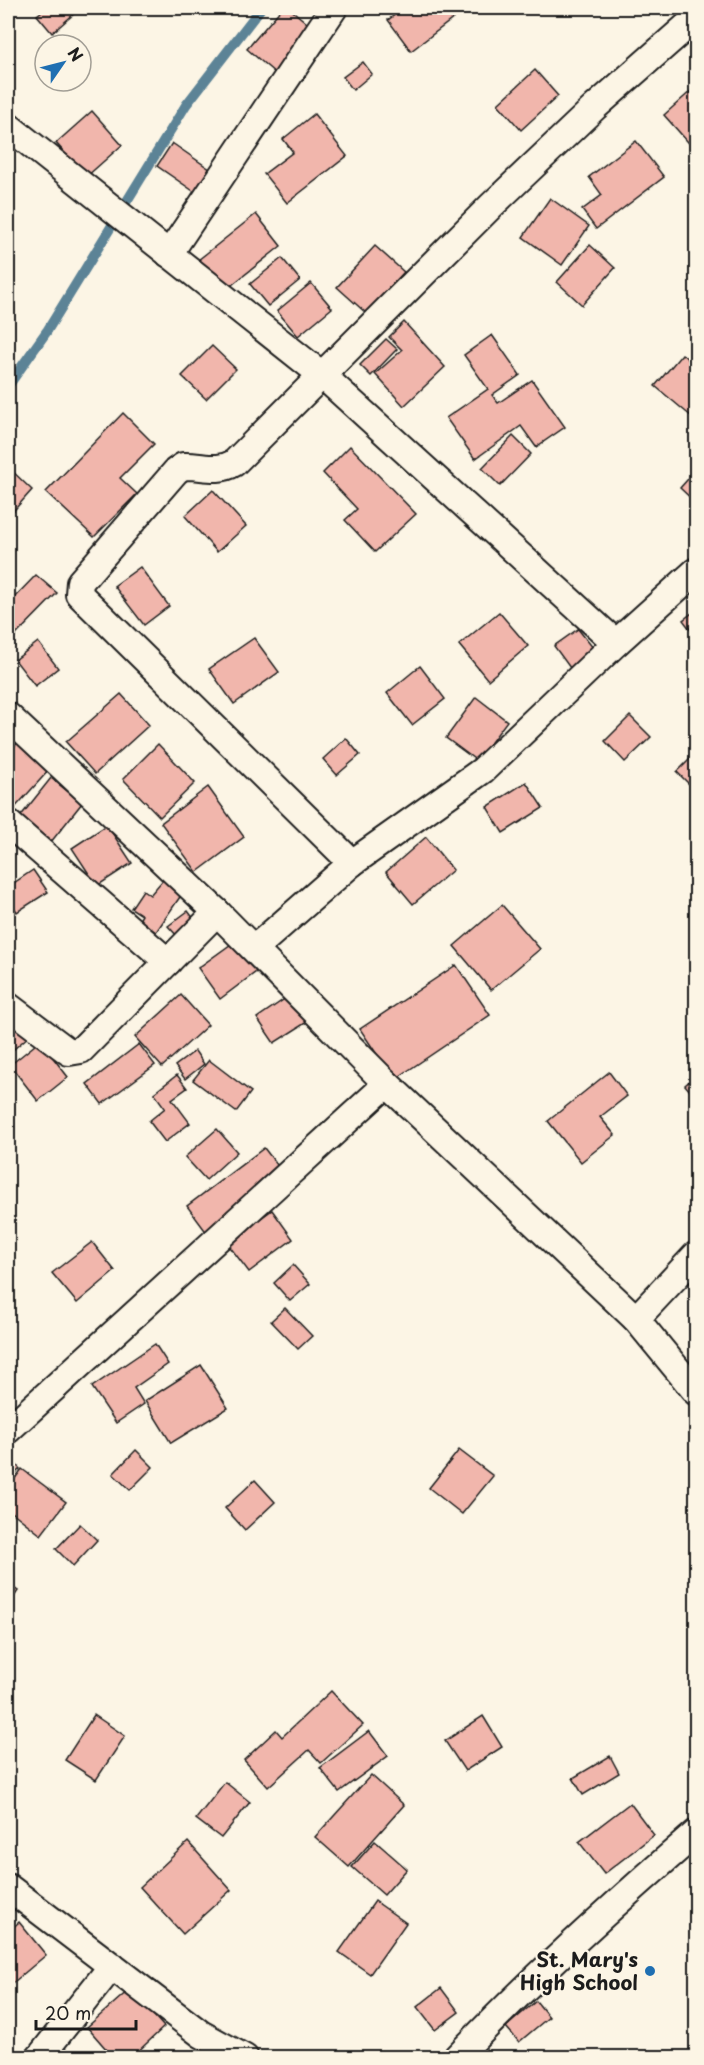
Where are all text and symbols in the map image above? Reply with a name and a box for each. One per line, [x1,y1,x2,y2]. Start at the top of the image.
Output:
north arrow [33,33,93,93]
text: N [63,42,90,66]
place label: St. Mary's High School [520,1944,638,1997]
marker: St. Mary's High School [643,1964,657,1978]
scale bar [36,1993,136,2031]
text: 20 m [45,1999,91,2026]

